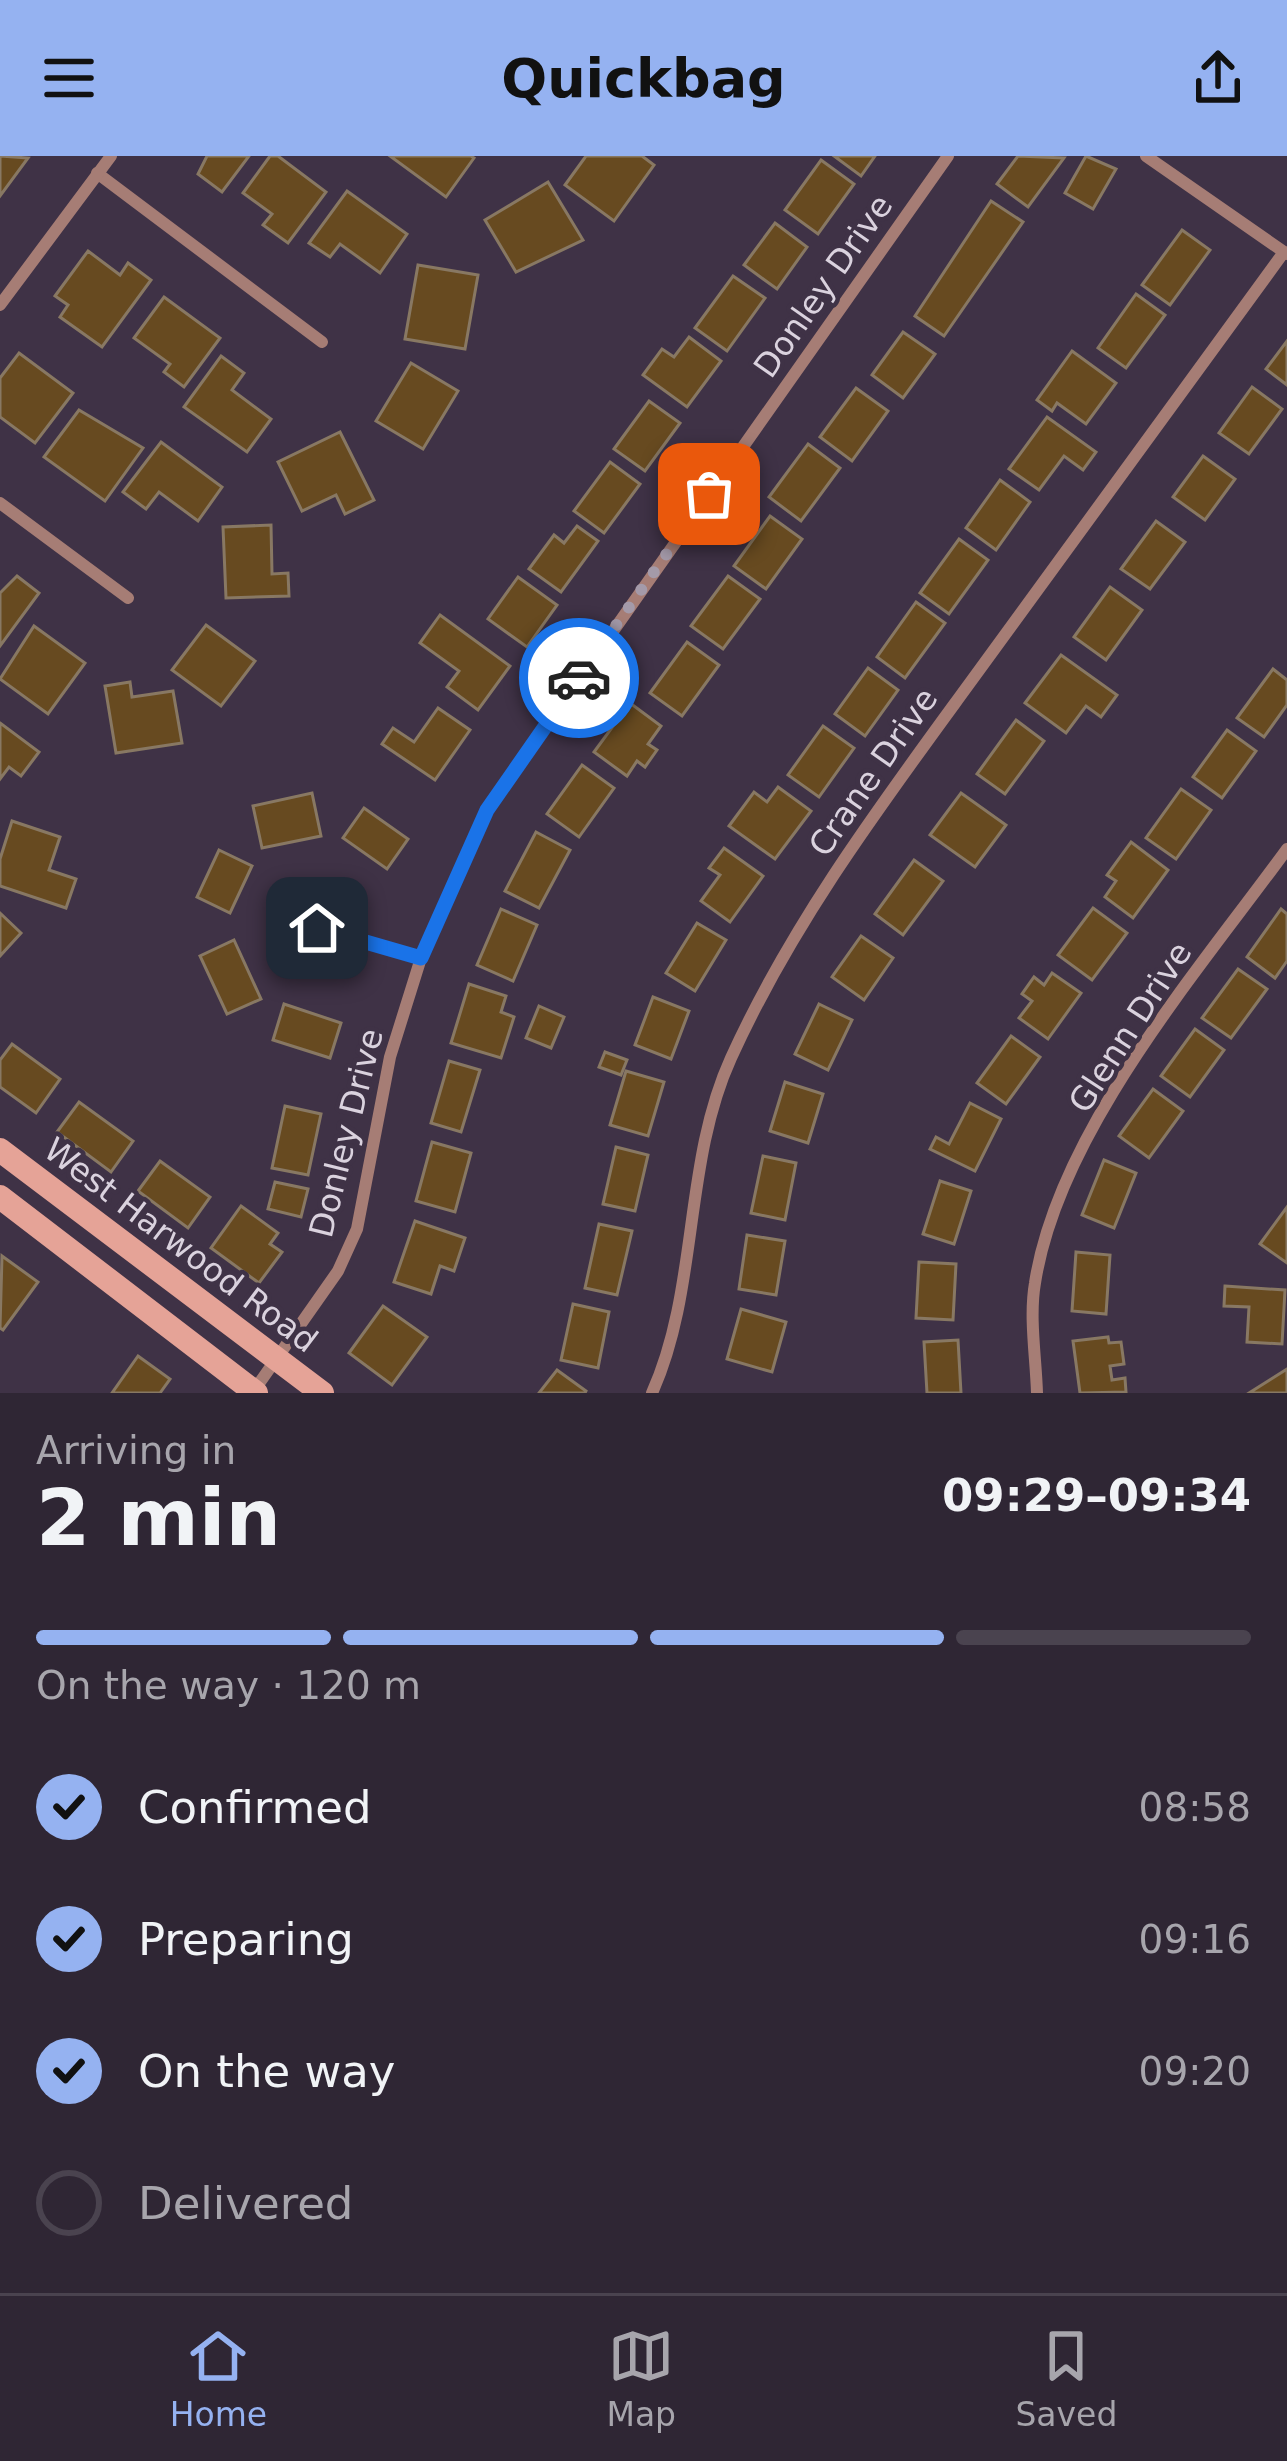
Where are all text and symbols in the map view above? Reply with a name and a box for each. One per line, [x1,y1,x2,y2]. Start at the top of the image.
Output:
icon: menu [36,45,102,111]
icon: share [1185,45,1251,111]
text: Quickbag [501,47,786,110]
street label: Donley Drive [746,187,900,385]
pin [658,443,760,545]
icon: bag [676,461,742,527]
courier [519,618,639,738]
icon: car [546,645,612,711]
street label: Crane Drive [801,680,945,864]
pin [266,877,368,979]
icon: home [284,895,350,961]
street label: Glenn Drive [1060,934,1200,1120]
street label: Donley Drive [301,1024,391,1242]
street label: West Harwood Road [37,1130,325,1360]
text: Arriving in [36,1428,236,1473]
text: 09:29–09:34 [942,1469,1251,1522]
text: 2 min [36,1473,281,1563]
text: On the way · 120 m [36,1663,421,1708]
icon: check [36,1774,102,1840]
text: Confirmed [138,1781,372,1834]
text: 08:58 [1139,1785,1251,1830]
icon: check [36,1906,102,1972]
text: Preparing [138,1913,354,1966]
text: 09:16 [1139,1917,1251,1962]
icon: check [36,2038,102,2104]
text: On the way [138,2045,395,2098]
text: 09:20 [1139,2049,1251,2094]
text: Delivered [138,2177,353,2230]
tab: Home [170,2323,267,2434]
tab: Map [606,2323,676,2434]
tab: Saved [1015,2323,1117,2434]

